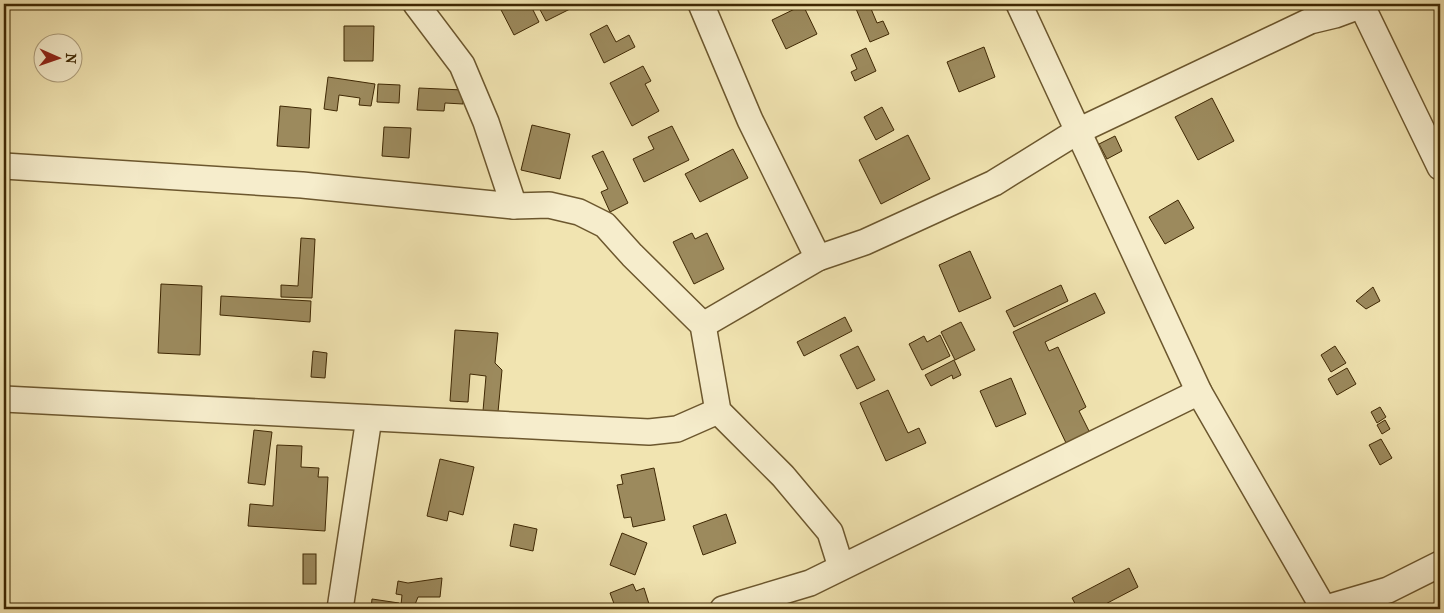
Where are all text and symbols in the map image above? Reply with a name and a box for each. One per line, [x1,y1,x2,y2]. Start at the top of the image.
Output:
north arrow [32,32,82,82]
text: N [62,53,79,64]

